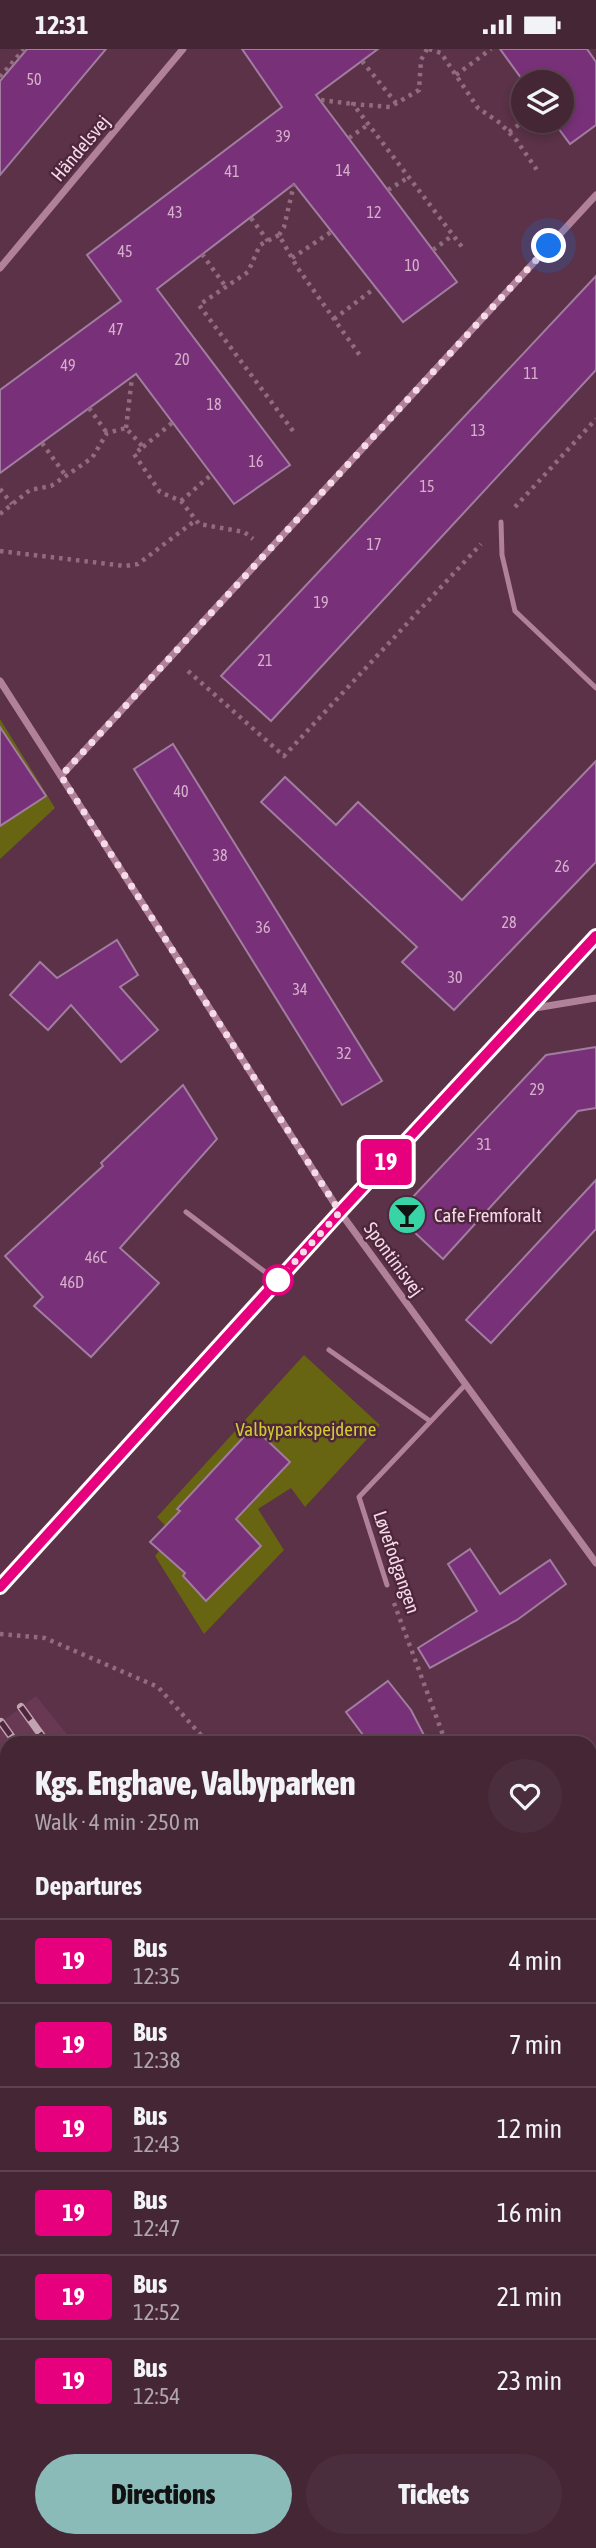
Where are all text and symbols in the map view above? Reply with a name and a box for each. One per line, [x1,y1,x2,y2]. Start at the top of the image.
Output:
text: 12:31 [35,10,89,40]
house number: 50 [26,70,42,88]
map controls [511,70,574,133]
button: layers [511,70,574,133]
street label: Händelsvej [46,111,114,185]
house number: 39 [275,127,291,145]
house number: 14 [335,161,351,179]
house number: 41 [224,162,240,180]
house number: 43 [167,203,183,221]
house number: 12 [366,203,382,221]
your location [531,228,566,263]
house number: 45 [117,242,133,260]
house number: 10 [404,256,420,274]
house number: 47 [108,320,124,338]
house number: 20 [174,350,190,368]
house number: 49 [60,356,76,374]
house number: 11 [523,364,539,382]
house number: 18 [206,395,222,413]
house number: 13 [470,421,486,439]
house number: 16 [248,452,264,470]
house number: 15 [419,477,435,495]
house number: 17 [366,535,382,553]
house number: 19 [313,593,329,611]
house number: 21 [257,651,273,669]
house number: 40 [173,782,189,800]
house number: 38 [212,846,228,864]
house number: 26 [554,857,570,875]
house number: 28 [501,913,517,931]
house number: 36 [255,918,271,936]
house number: 30 [447,968,463,986]
house number: 34 [292,980,308,998]
house number: 32 [336,1044,352,1062]
house number: 29 [529,1080,545,1098]
house number: 31 [476,1135,492,1153]
line badge: 19 [354,1139,418,1185]
text: 19 [375,1148,397,1175]
bar icon: Cafe Fremforalt [386,1194,428,1236]
place label: Cafe Fremforalt [434,1204,542,1226]
street label: Spontinisvej [360,1218,428,1300]
house number: 46C [85,1248,107,1266]
unlabelled marker [263,1265,293,1295]
house number: 46D [60,1273,84,1291]
park label: Valbyparkspejderne [236,1418,376,1440]
street label: Løvefodgangen [369,1508,425,1616]
button: heart [488,1759,562,1833]
text: Kgs. Enghave, Valbyparken [35,1764,355,1802]
text: Walk · 4 min · 250 m [35,1809,199,1835]
text: Departures [35,1871,142,1901]
text: Bus [133,1933,167,1963]
text: 4 min [509,1946,562,1976]
text: 19 [62,1947,85,1974]
text: 12:35 [133,1963,180,1989]
text: Bus [133,2017,167,2047]
text: 7 min [509,2030,562,2060]
text: 19 [62,2031,85,2058]
text: 12:38 [133,2047,180,2073]
text: Bus [133,2101,167,2131]
text: 12 min [497,2114,562,2144]
text: 19 [62,2115,85,2142]
text: 12:43 [133,2131,180,2157]
text: Bus [133,2185,167,2215]
text: 16 min [497,2198,562,2228]
text: 19 [62,2199,85,2226]
text: 12:47 [133,2215,180,2241]
text: Bus [133,2269,167,2299]
text: 21 min [497,2282,562,2312]
text: 19 [62,2283,85,2310]
text: 12:52 [133,2299,180,2325]
text: Bus [133,2353,167,2383]
text: 23 min [497,2366,562,2396]
text: 19 [62,2367,85,2394]
text: 12:54 [133,2383,180,2409]
button: Directions [35,2454,292,2534]
button: Tickets [306,2454,562,2534]

